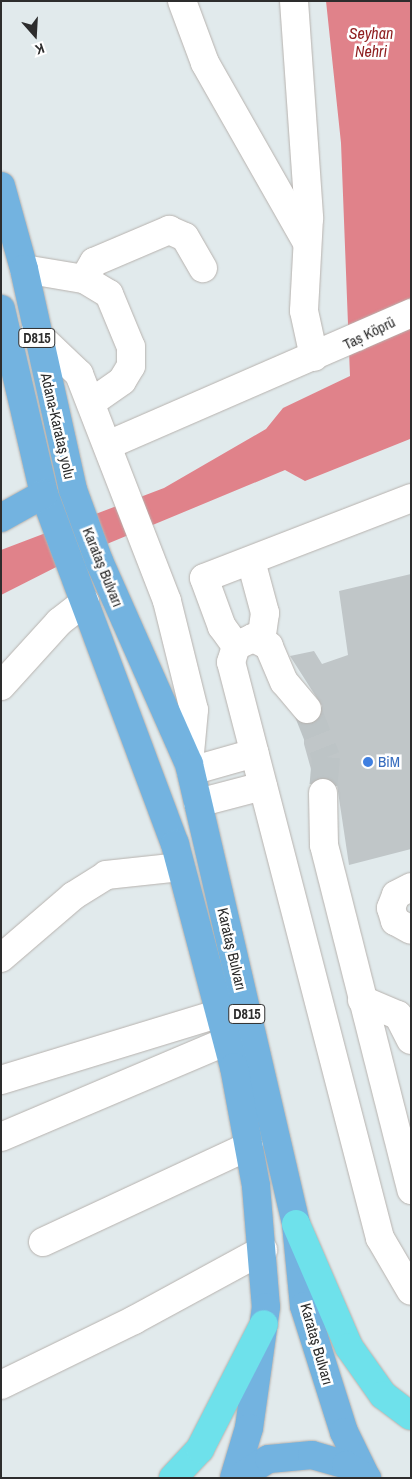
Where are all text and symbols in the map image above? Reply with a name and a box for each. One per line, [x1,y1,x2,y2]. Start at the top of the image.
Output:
north arrow [10,10,60,60]
water label: Seyhan Nehri [349,23,393,61]
text: K [33,39,47,59]
street label: Taș Köprü [340,313,398,353]
road number: D815 [18,326,56,349]
street label: Adana-Karataş yolu [37,371,79,481]
street label: Karataş Bulvarı [79,525,127,609]
place label: BiM [378,753,400,771]
marker: BiM [362,756,374,768]
street label: Karataş Bulvarı [214,906,250,992]
road number: D815 [228,1002,266,1026]
street label: Karataş Bulvarı [297,1301,337,1387]

